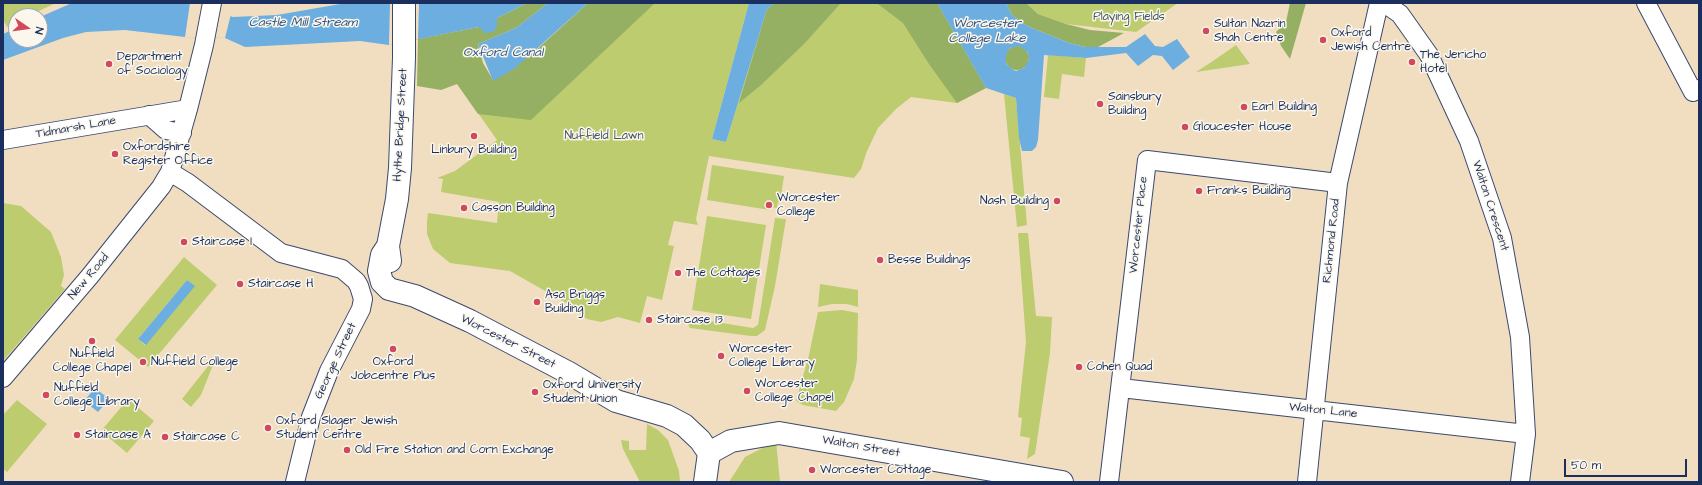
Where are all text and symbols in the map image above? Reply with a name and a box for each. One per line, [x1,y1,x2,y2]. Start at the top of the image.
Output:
north arrow [8,8,48,48]
park label: Playing Fields [1093,10,1165,24]
water label: Castle Mill Stream [249,15,357,31]
water label: Worcester College Lake [948,16,1026,47]
place label: Sultan Nazrin Shah Centre [1214,17,1285,45]
text: N [31,26,47,36]
marker: Sultan Nazrin Shah Centre [1201,26,1211,36]
place label: Oxford Jewish Centre [1331,26,1411,54]
marker: Oxford Jewish Centre [1318,35,1328,45]
water label: Oxford Canal [463,45,543,61]
place label: The Jericho Hotel [1420,48,1486,76]
place label: Department of Sociology [117,50,188,78]
marker: The Jericho Hotel [1407,57,1417,67]
marker: Department of Sociology [104,59,114,69]
street label: Hythe Bridge Street [391,68,411,182]
place label: Sainsbury Building [1108,90,1162,118]
marker: Sainsbury Building [1095,99,1105,109]
place label: Earl Building [1252,100,1317,114]
marker: Earl Building [1239,102,1249,112]
street label: Tidmarsh Lane [35,114,117,142]
place label: Gloucester House [1193,120,1292,134]
marker: Gloucester House [1180,122,1190,132]
park label: Nuffield Lawn [564,129,644,143]
marker: Linbury Building [469,131,479,141]
place label: Oxfordshire Register Office [123,140,213,168]
place label: Linbury Building [431,143,517,157]
marker: Oxfordshire Register Office [110,149,120,159]
street label: Walton Crescent [1469,159,1511,253]
street label: Worcester Place [1127,176,1151,274]
place label: Franks Building [1207,184,1291,198]
marker: Franks Building [1194,186,1204,196]
place label: Worcester College [777,191,840,219]
place label: Nash Building [980,194,1049,208]
marker: Nash Building [1052,196,1062,206]
street label: Richmond Road [1320,198,1344,284]
marker: Worcester College [764,200,774,210]
place label: Casson Building [472,201,555,215]
marker: Casson Building [459,203,469,213]
place label: Staircase I [192,235,252,249]
marker: Staircase I [179,237,189,247]
street label: New Road [65,251,113,303]
place label: Besse Buildings [888,253,971,267]
marker: Besse Buildings [875,255,885,265]
place label: The Cottages [686,266,760,280]
marker: The Cottages [673,268,683,278]
place label: Staircase H [248,277,313,291]
marker: Staircase H [235,279,245,289]
place label: Asa Briggs Building [545,288,605,316]
marker: Asa Briggs Building [532,297,542,307]
street label: Worcester Street [458,312,558,372]
place label: Staircase 13 [657,313,723,327]
marker: Staircase 13 [644,315,654,325]
street label: George Street [312,320,360,402]
marker: Nuffield College Chapel [87,336,97,346]
place label: Worcester College Library [729,342,815,370]
marker: Oxford Jobcentre Plus [388,344,398,354]
place label: Nuffield College Chapel [53,347,131,375]
marker: Worcester College Library [716,351,726,361]
place label: Nuffield College [151,355,238,369]
place label: Oxford Jobcentre Plus [351,355,435,383]
marker: Nuffield College [138,357,148,367]
place label: Cohen Quad [1087,360,1152,374]
marker: Cohen Quad [1074,362,1084,372]
place label: Worcester College Chapel [755,377,834,405]
place label: Oxford University Student Union [543,378,641,406]
place label: Nuffield College Library [54,381,140,409]
marker: Worcester College Chapel [742,386,752,396]
marker: Oxford University Student Union [530,387,540,397]
marker: Nuffield College Library [41,390,51,400]
street label: Walton Lane [1288,400,1358,422]
place label: Oxford Slager Jewish Student Centre [276,414,397,442]
marker: Oxford Slager Jewish Student Centre [263,423,273,433]
place label: Staircase A [85,428,151,442]
marker: Staircase A [72,430,82,440]
place label: Staircase C [173,430,240,444]
marker: Staircase C [160,432,170,442]
street label: Walton Street [821,433,901,461]
place label: Old Fire Station and Corn Exchange [355,443,554,457]
marker: Old Fire Station and Corn Exchange [342,445,352,455]
scale bar [1566,451,1689,477]
text: 50 m [1571,457,1601,474]
place label: Worcester Cottage [820,463,931,477]
marker: Worcester Cottage [807,465,817,475]

